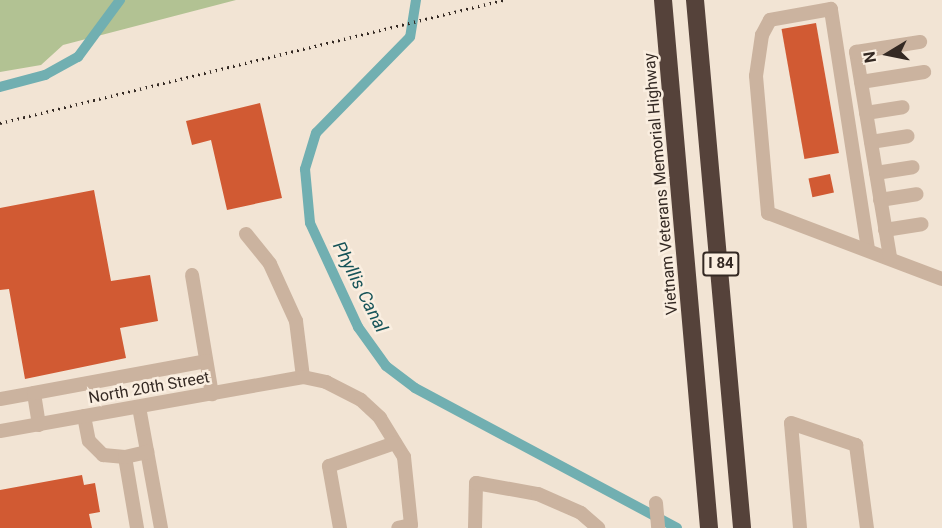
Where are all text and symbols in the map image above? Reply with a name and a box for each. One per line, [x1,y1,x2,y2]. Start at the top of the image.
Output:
north arrow [858,24,918,84]
text: N [859,50,880,64]
street label: Vietnam Veterans Memorial Highway [640,52,682,316]
water label: Phyllis Canal [328,238,392,336]
road number: I 84 [702,252,740,276]
street label: North 20th Street [87,368,211,408]

